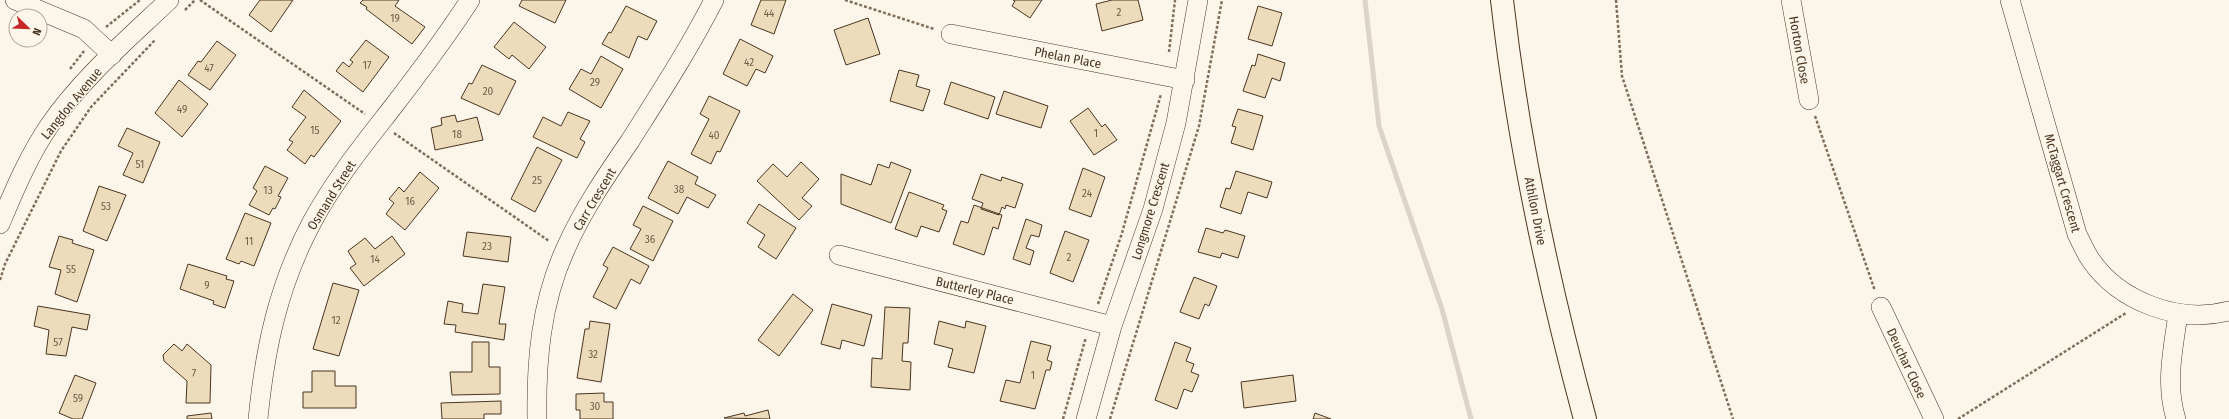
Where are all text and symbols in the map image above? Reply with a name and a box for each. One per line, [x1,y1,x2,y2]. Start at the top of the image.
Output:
house number: 2 [1117,6,1122,19]
house number: 44 [764,7,775,20]
north arrow [8,8,48,48]
house number: 19 [390,12,400,25]
street label: Horton Close [1786,15,1813,85]
text: N [29,26,44,37]
street label: Phelan Place [1033,44,1103,71]
house number: 42 [744,56,754,69]
house number: 17 [363,59,372,72]
house number: 47 [204,62,214,75]
street label: Langdon Avenue [38,65,105,142]
house number: 29 [590,76,600,89]
house number: 20 [483,85,494,98]
house number: 49 [177,103,187,116]
house number: 15 [310,124,320,137]
house number: 1 [1094,127,1098,140]
house number: 18 [452,128,462,141]
house number: 40 [708,129,720,142]
street label: McTaggart Crescent [2041,132,2084,235]
street label: Osmand Street [304,157,359,233]
house number: 51 [136,158,144,171]
street label: Longmore Crescent [1129,160,1173,262]
street label: Carr Crescent [570,165,619,233]
house number: 25 [532,174,542,187]
street label: Athllon Drive [1522,176,1549,246]
house number: 38 [674,183,685,196]
house number: 13 [263,184,273,197]
house number: 24 [1082,187,1093,200]
house number: 16 [405,195,415,208]
house number: 53 [101,200,111,213]
house number: 36 [645,233,656,246]
house number: 11 [245,235,253,248]
house number: 23 [482,240,492,253]
house number: 2 [1067,251,1072,264]
house number: 14 [370,253,380,266]
house number: 55 [66,263,76,276]
street label: Butterley Place [934,274,1015,307]
house number: 9 [204,279,210,292]
house number: 12 [331,314,341,327]
street label: Deuchar Close [1884,326,1929,401]
house number: 57 [53,336,63,349]
house number: 32 [588,348,598,361]
house number: 7 [192,367,197,380]
house number: 1 [1031,369,1035,382]
house number: 59 [73,392,83,405]
house number: 30 [590,400,601,413]

